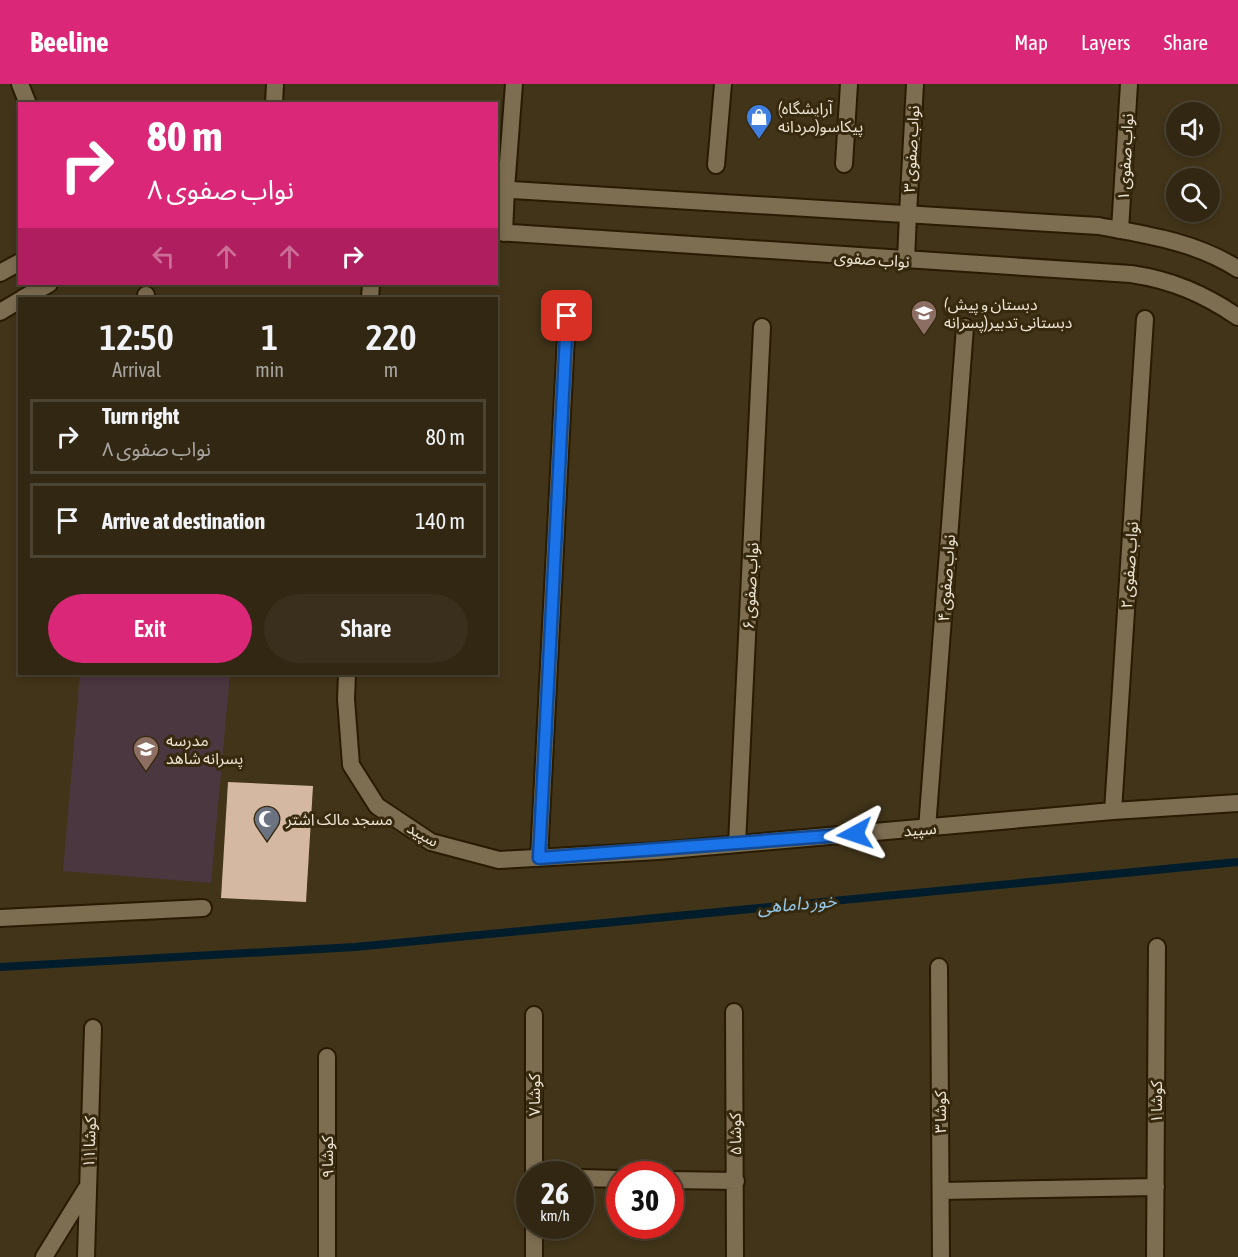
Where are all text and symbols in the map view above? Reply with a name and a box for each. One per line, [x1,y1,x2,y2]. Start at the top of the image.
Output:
text: Beeline [30,26,109,58]
text: Map [1014,30,1048,54]
text: Layers [1081,30,1131,54]
text: Share [1164,30,1208,54]
place label: (آرایشگاه پیکاسو(مردانه [778,99,863,137]
shop icon: (آرایشگاه پیکاسو(مردانه [744,102,774,140]
map controls [1166,102,1220,222]
button: sound [1166,102,1220,156]
street label: نواب صفوی ۳ [900,105,923,193]
text: 80 m [147,112,222,160]
street label: نواب صفوی ۱ [1114,113,1137,201]
icon: right [48,126,126,204]
button: search [1166,168,1220,222]
text: نواب صفوی ۸ [147,174,294,205]
icon: left [147,240,180,273]
icon: ahead [210,240,243,273]
icon: ahead [273,240,306,273]
icon: right [336,240,369,273]
street label: نواب صفوی [833,247,910,272]
pin [541,290,592,341]
place label: (دبستان و پیش دبستانی تدبیر(پسرانه [944,295,1072,333]
school or university icon: (دبستان و پیش دبستانی تدبیر(پسرانه [909,298,939,336]
icon: arrive [550,299,583,332]
text: 12:50 [100,316,174,358]
text: 1 [261,316,278,358]
text: 220 [366,316,416,358]
text: Arrival [112,358,161,381]
text: min [255,358,284,381]
text: m [384,358,398,381]
text: Turn right [102,403,179,429]
icon: right [51,420,84,453]
text: 80 m [425,424,465,450]
text: نواب صفوی ۸ [102,437,211,460]
icon: arrive [51,504,84,537]
text: Arrive at destination [102,508,265,534]
text: 140 m [415,508,465,534]
street label: نواب صفوی ۲ [1117,521,1142,609]
street label: نواب صفوی ۴ [934,534,959,622]
street label: نواب صفوی ۶ [739,542,762,630]
button: Exit [48,594,252,663]
button: Share [264,594,468,663]
place label: مدرسه پسرانه شاهد [166,731,243,769]
school or university icon: مدرسه پسرانه شاهد [131,734,161,772]
position arrow [823,802,887,866]
mosque icon: مسجد مالک اشتر [252,804,282,842]
place label: مسجد مالک اشتر [285,810,393,829]
street label: سپید [403,818,442,852]
street label: سپید [903,819,937,842]
water label: خور داماهی [757,890,838,918]
street label: کوشا ۷ [525,1073,544,1116]
street label: کوشا ۱ [1147,1080,1166,1123]
street label: کوشا ۳ [931,1090,950,1133]
street label: کوشا ۵ [726,1112,745,1156]
street label: کوشا ۱۱ [79,1115,100,1168]
street label: کوشا ۹ [318,1135,337,1178]
speed limit sign: 30 [606,1161,684,1239]
text: 26 [541,1176,569,1210]
text: km/h [540,1207,570,1224]

